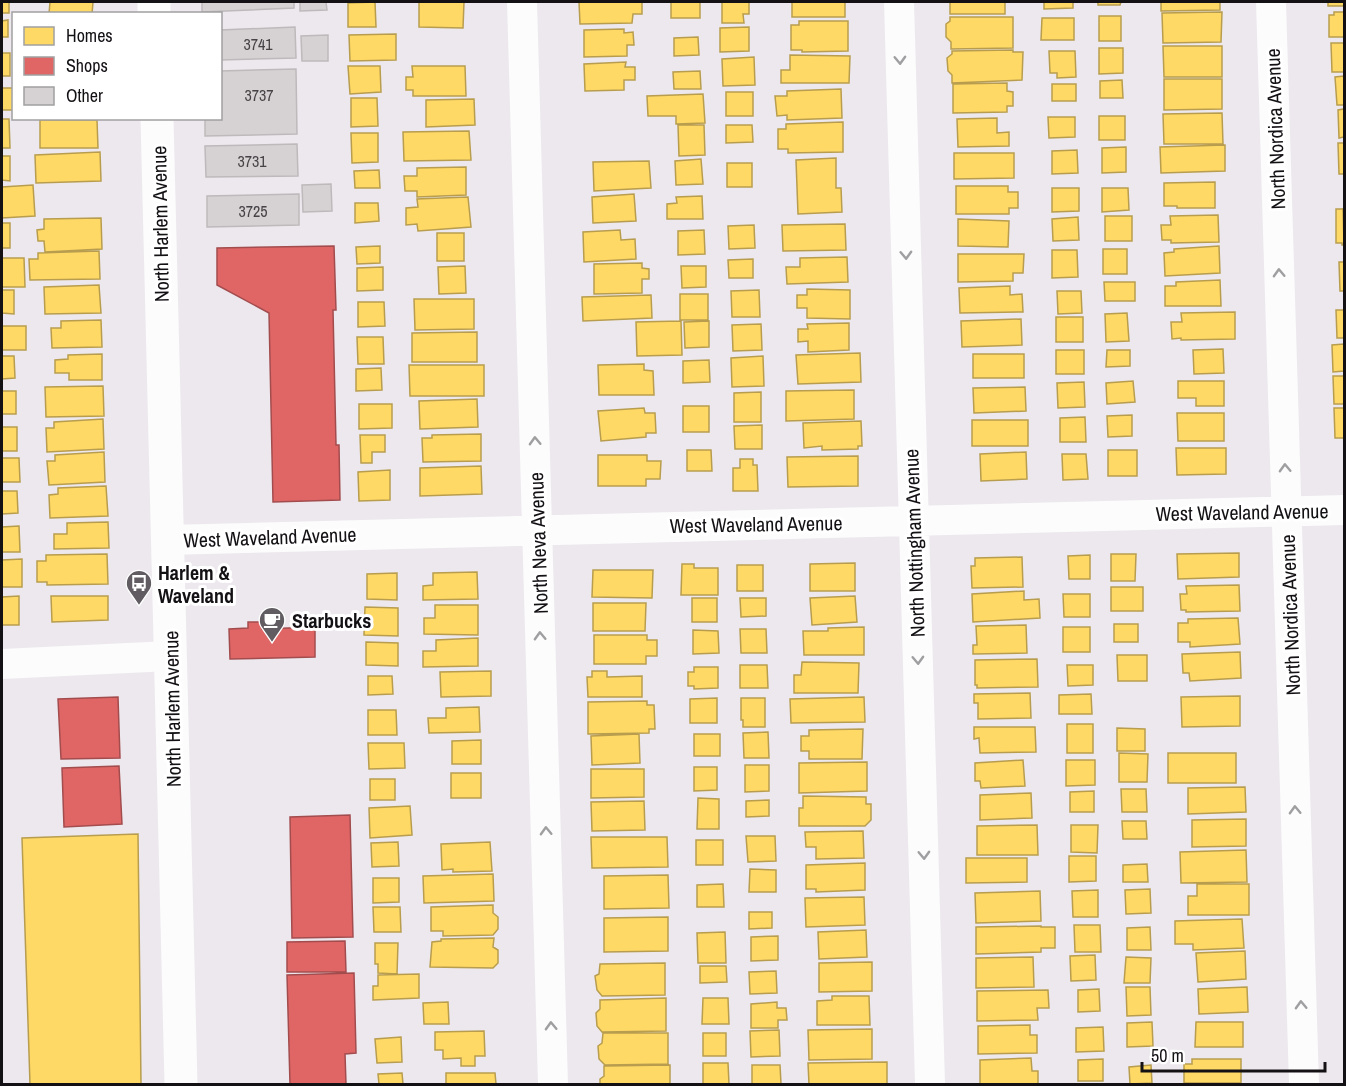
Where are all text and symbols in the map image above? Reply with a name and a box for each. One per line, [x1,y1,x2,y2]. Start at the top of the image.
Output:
legend [12,12,222,120]
text: Homes [66,23,113,48]
house number: 3741 [243,33,273,55]
street label: North Nordica Avenue [1259,48,1291,210]
text: Shops [66,53,108,78]
one-way arrow [894,55,907,64]
text: Other [66,83,103,108]
house number: 3737 [244,84,274,106]
street label: North Harlem Avenue [145,146,175,302]
house number: 3731 [237,150,267,172]
house number: 3725 [238,200,268,222]
one-way arrow [900,250,912,259]
one-way arrow [1273,269,1286,278]
one-way arrow [529,437,541,446]
street label: North Nottingham Avenue [897,448,931,638]
one-way arrow [1279,464,1292,473]
street label: North Neva Avenue [522,472,554,614]
street label: West Waveland Avenue [1155,497,1329,527]
street label: West Waveland Avenue [669,509,843,539]
street label: West Waveland Avenue [183,520,357,554]
street label: North Nordica Avenue [1274,534,1306,696]
place label: Harlem & Waveland [158,559,234,609]
bus stop icon: Harlem & Waveland [124,568,154,606]
cafe icon: Starbucks [257,605,287,643]
place label: Starbucks [292,607,371,634]
street label: North Harlem Avenue [157,631,187,787]
one-way arrow [534,632,547,641]
one-way arrow [911,655,924,664]
one-way arrow [1289,806,1302,815]
one-way arrow [540,827,552,836]
one-way arrow [917,850,930,859]
one-way arrow [1295,1001,1307,1010]
one-way arrow [545,1022,558,1031]
scale bar [1142,1035,1325,1073]
text: 50 m [1151,1043,1184,1068]

